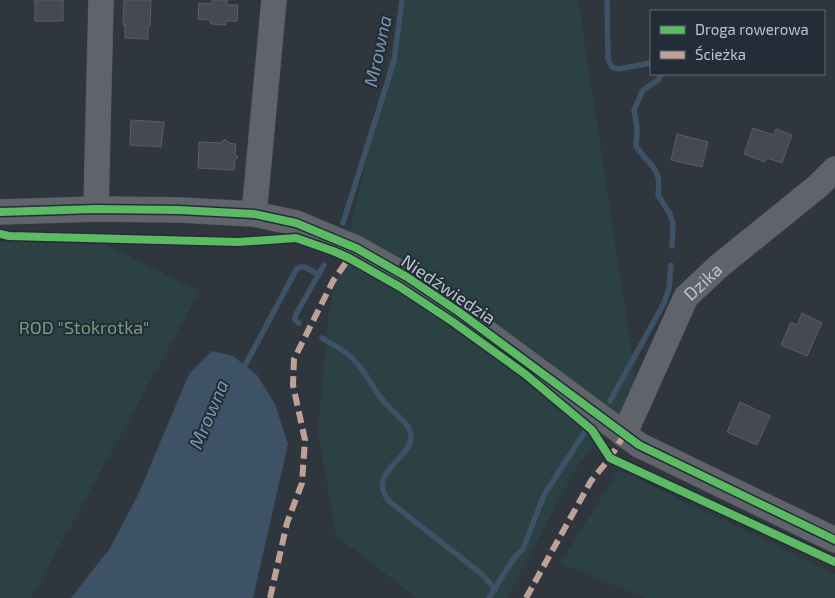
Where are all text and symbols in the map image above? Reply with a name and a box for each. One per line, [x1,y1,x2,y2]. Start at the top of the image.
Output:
legend [650,10,825,75]
water label: Mrowna [358,13,396,89]
text: Droga rowerowa [695,20,809,38]
text: Ścieżka [695,45,746,63]
street label: Niedźwiedzia [398,249,500,329]
street label: Dzika [679,258,726,305]
park label: ROD "Stokrotka" [19,316,149,338]
water label: Mrowna [183,376,233,452]

